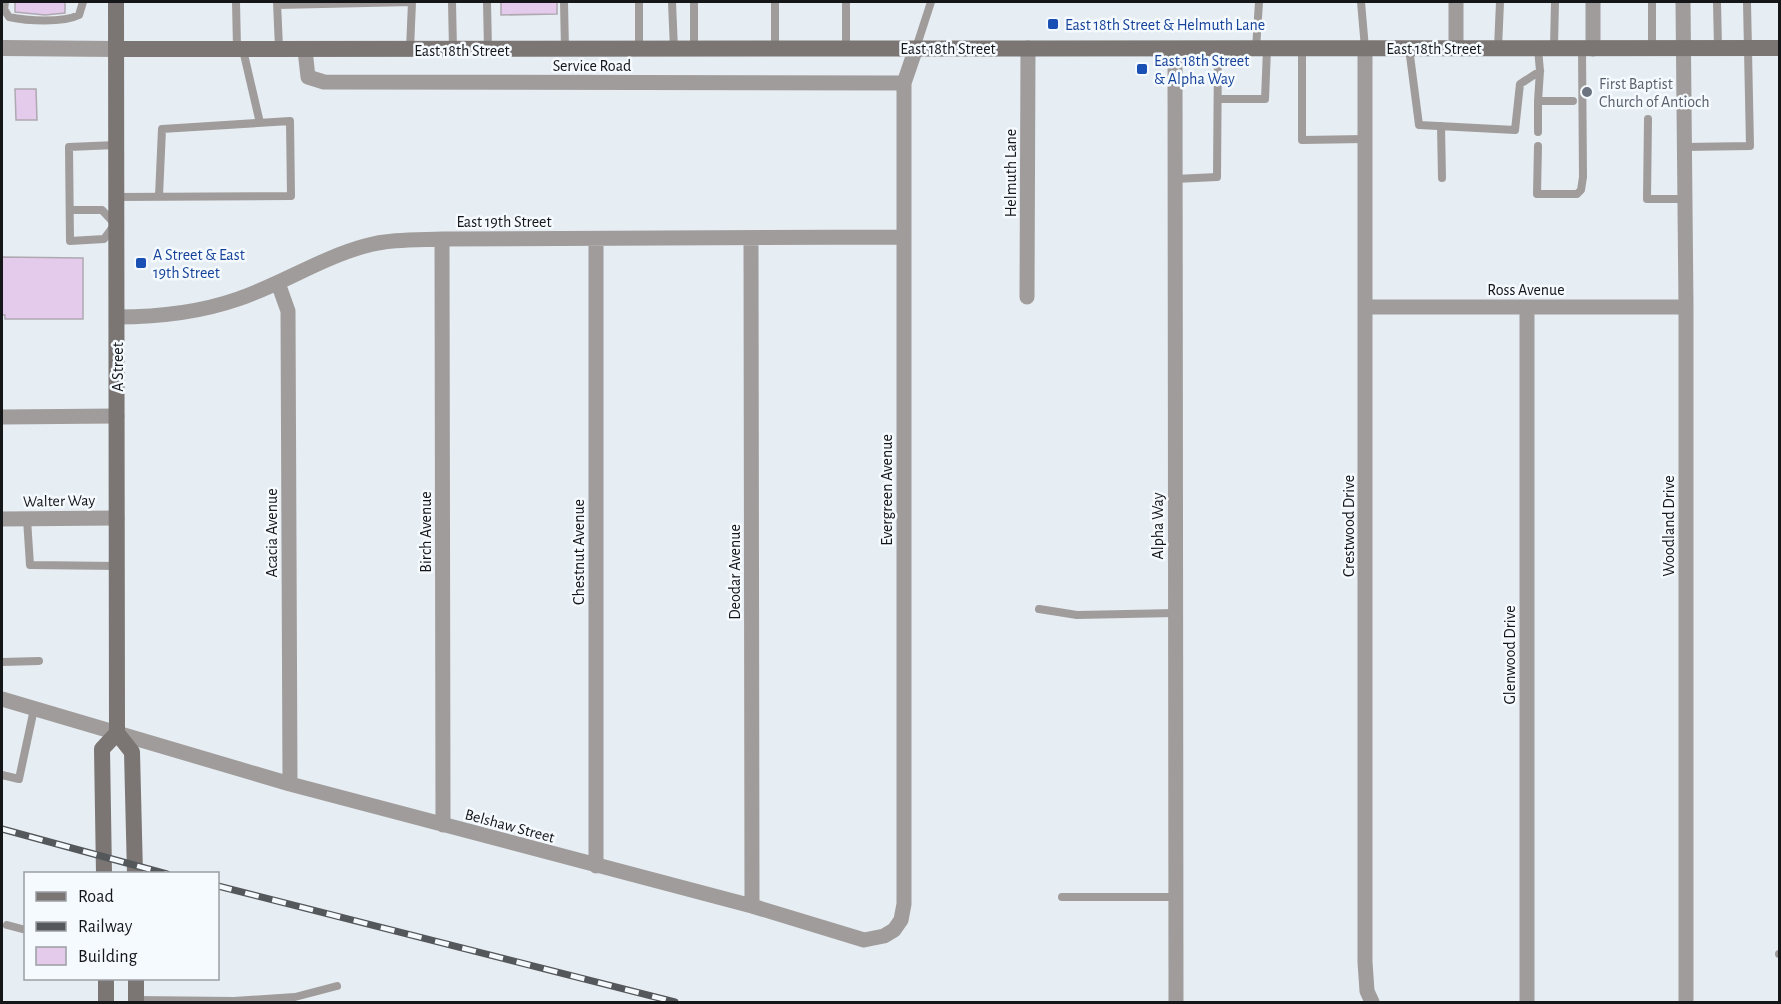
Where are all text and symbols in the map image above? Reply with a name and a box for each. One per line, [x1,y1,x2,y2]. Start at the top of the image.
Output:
marker: East 18th Street & Helmuth Lane [1046,17,1060,31]
place label: East 18th Street & Helmuth Lane [1065,17,1265,33]
street label: East 18th Street [900,41,996,57]
street label: East 18th Street [1386,41,1482,57]
street label: East 18th Street [414,43,510,59]
place label: East 18th Street & Alpha Way [1154,53,1249,88]
street label: Service Road [553,58,631,74]
marker: East 18th Street & Alpha Way [1135,62,1149,76]
place label: First Baptist Church of Antioch [1599,76,1710,110]
marker: First Baptist Church of Antioch [1580,85,1594,99]
street label: Helmuth Lane [1003,129,1019,217]
street label: East 19th Street [456,214,552,230]
place label: A Street & East 19th Street [153,247,245,281]
marker: A Street & East 19th Street [134,256,148,270]
street label: Ross Avenue [1487,282,1565,298]
street label: A Street [110,342,126,392]
street label: Evergreen Avenue [879,434,895,546]
street label: Crestwood Drive [1341,475,1357,577]
street label: Woodland Drive [1661,475,1677,577]
street label: Acacia Avenue [264,488,280,578]
street label: Birch Avenue [418,491,434,573]
street label: Walter Way [23,492,95,511]
street label: Alpha Way [1150,492,1167,560]
street label: Chestnut Avenue [571,499,587,605]
street label: Deodar Avenue [727,524,743,620]
street label: Glenwood Drive [1502,605,1518,705]
street label: Belshaw Street [463,806,556,846]
legend [24,872,219,980]
text: Road [78,888,114,906]
text: Railway [78,918,133,936]
text: Building [78,948,138,966]

